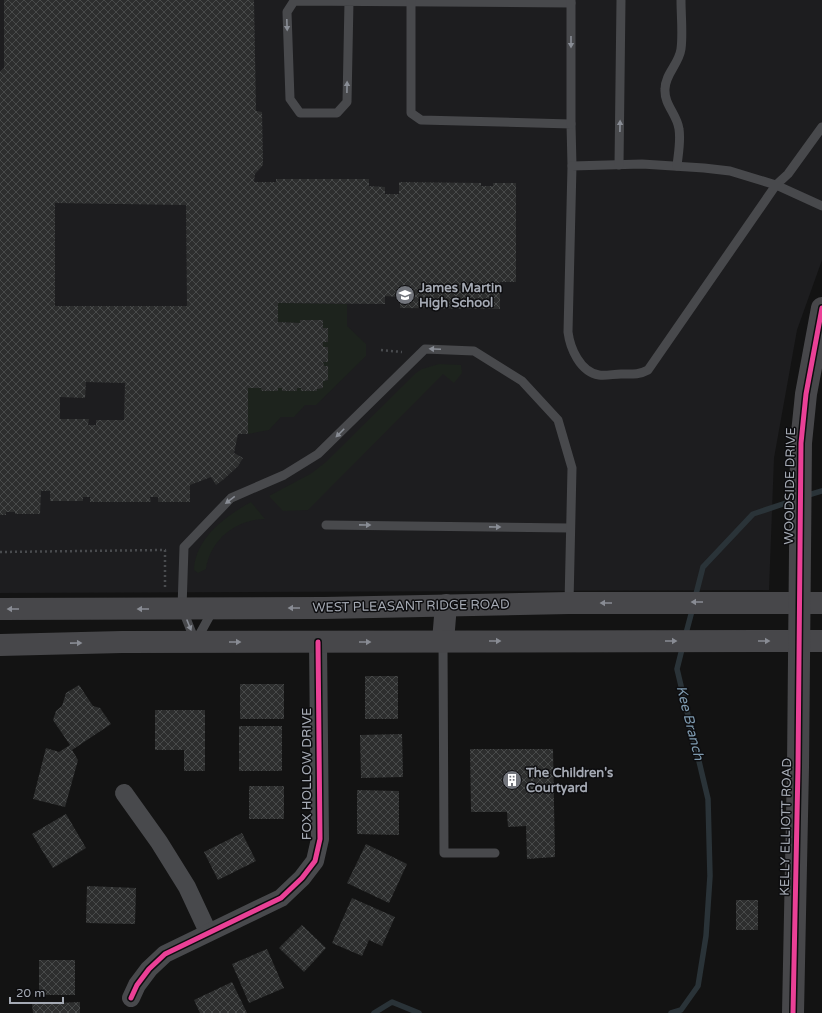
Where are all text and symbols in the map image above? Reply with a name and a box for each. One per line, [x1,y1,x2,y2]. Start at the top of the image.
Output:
one-way arrow [284,19,290,32]
one-way arrow [568,36,574,49]
one-way arrow [344,80,350,93]
one-way arrow [617,119,623,132]
place label: James Martin High School [418,280,502,311]
school or university icon: James Martin High School [394,284,416,306]
one-way arrow [429,346,441,353]
street label: WOODSIDE DRIVE [781,427,799,545]
one-way arrow [335,428,345,438]
one-way arrow [225,496,236,504]
one-way arrow [359,522,372,528]
one-way arrow [489,524,502,530]
street label: WEST PLEASANT RIDGE ROAD [312,596,510,616]
one-way arrow [690,599,703,605]
one-way arrow [599,600,612,606]
one-way arrow [287,605,300,611]
one-way arrow [6,606,19,612]
one-way arrow [136,606,149,612]
one-way arrow [186,620,192,632]
one-way arrow [489,638,502,644]
one-way arrow [665,638,678,644]
one-way arrow [758,638,771,644]
one-way arrow [229,639,242,645]
one-way arrow [359,639,372,645]
one-way arrow [70,640,82,647]
water label: Kee Branch [673,684,708,762]
street label: FOX HOLLOW DRIVE [299,708,315,840]
street label: KELLY ELLIOTT ROAD [777,758,795,896]
place label: The Children's Courtyard [525,765,613,796]
building icon: The Children's Courtyard [501,769,523,791]
scale bar [10,979,63,1005]
text: 20 m [16,986,45,1000]

